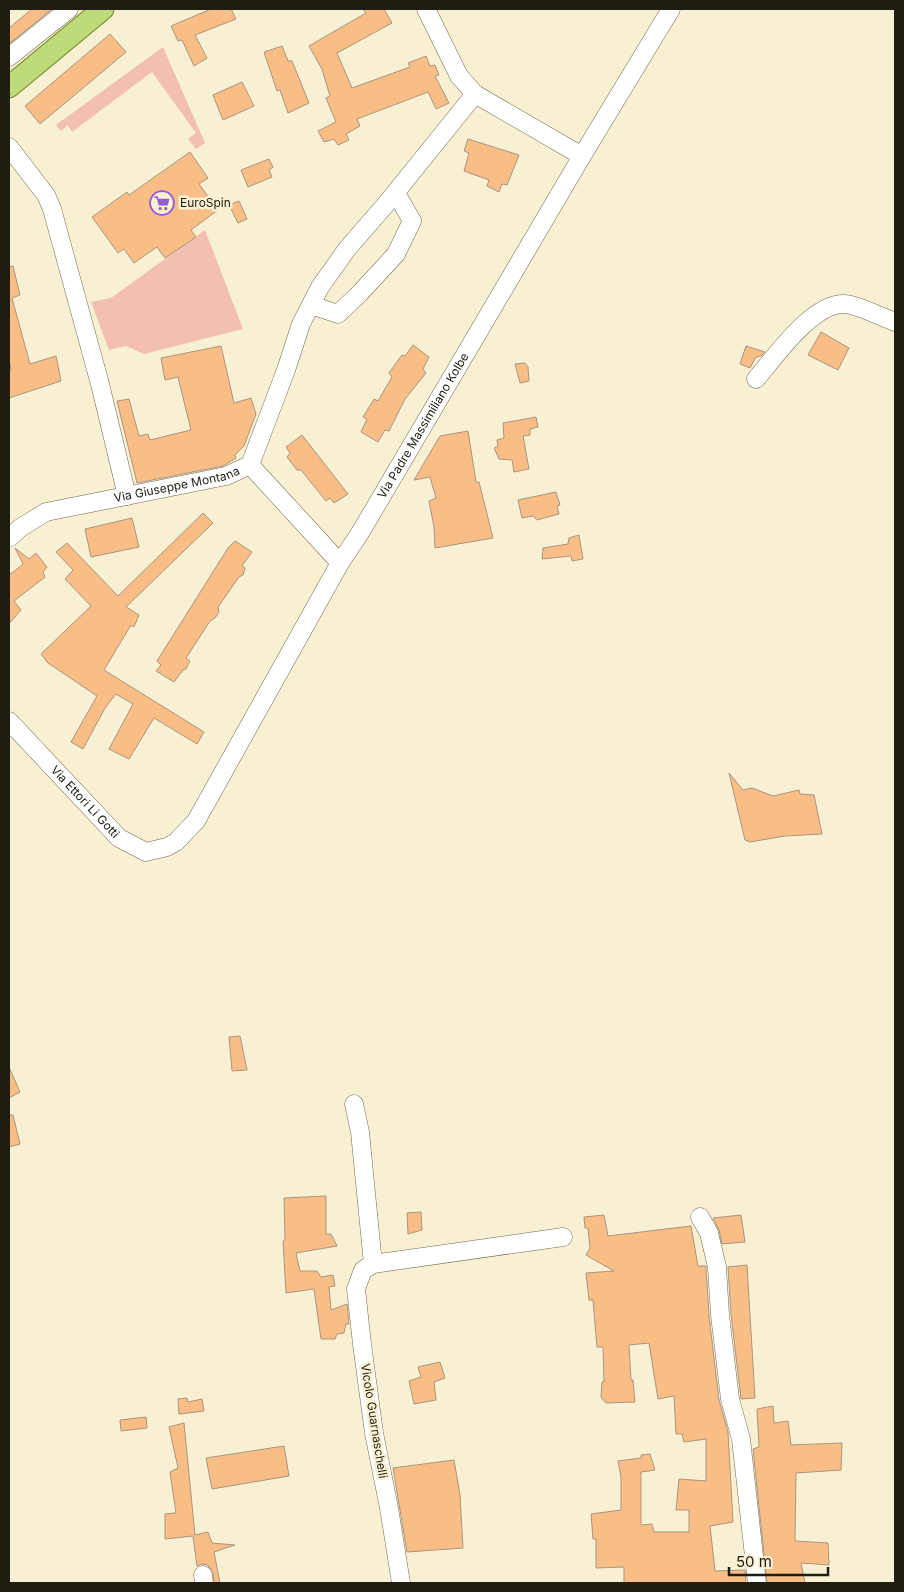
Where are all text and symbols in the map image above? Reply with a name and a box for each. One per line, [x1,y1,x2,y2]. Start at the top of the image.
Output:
supermarket icon: EuroSpin [149,190,175,216]
place label: EuroSpin [180,195,231,210]
street label: Via Padre Massimiliano Kolbe [374,350,472,501]
street label: Via Giuseppe Montana [112,463,242,505]
street label: Via Ettori Li Gotti [48,762,123,841]
street label: Vicolo Guarnaschelli [358,1362,391,1479]
scale bar [729,1544,828,1576]
text: 50 m [736,1552,772,1571]

